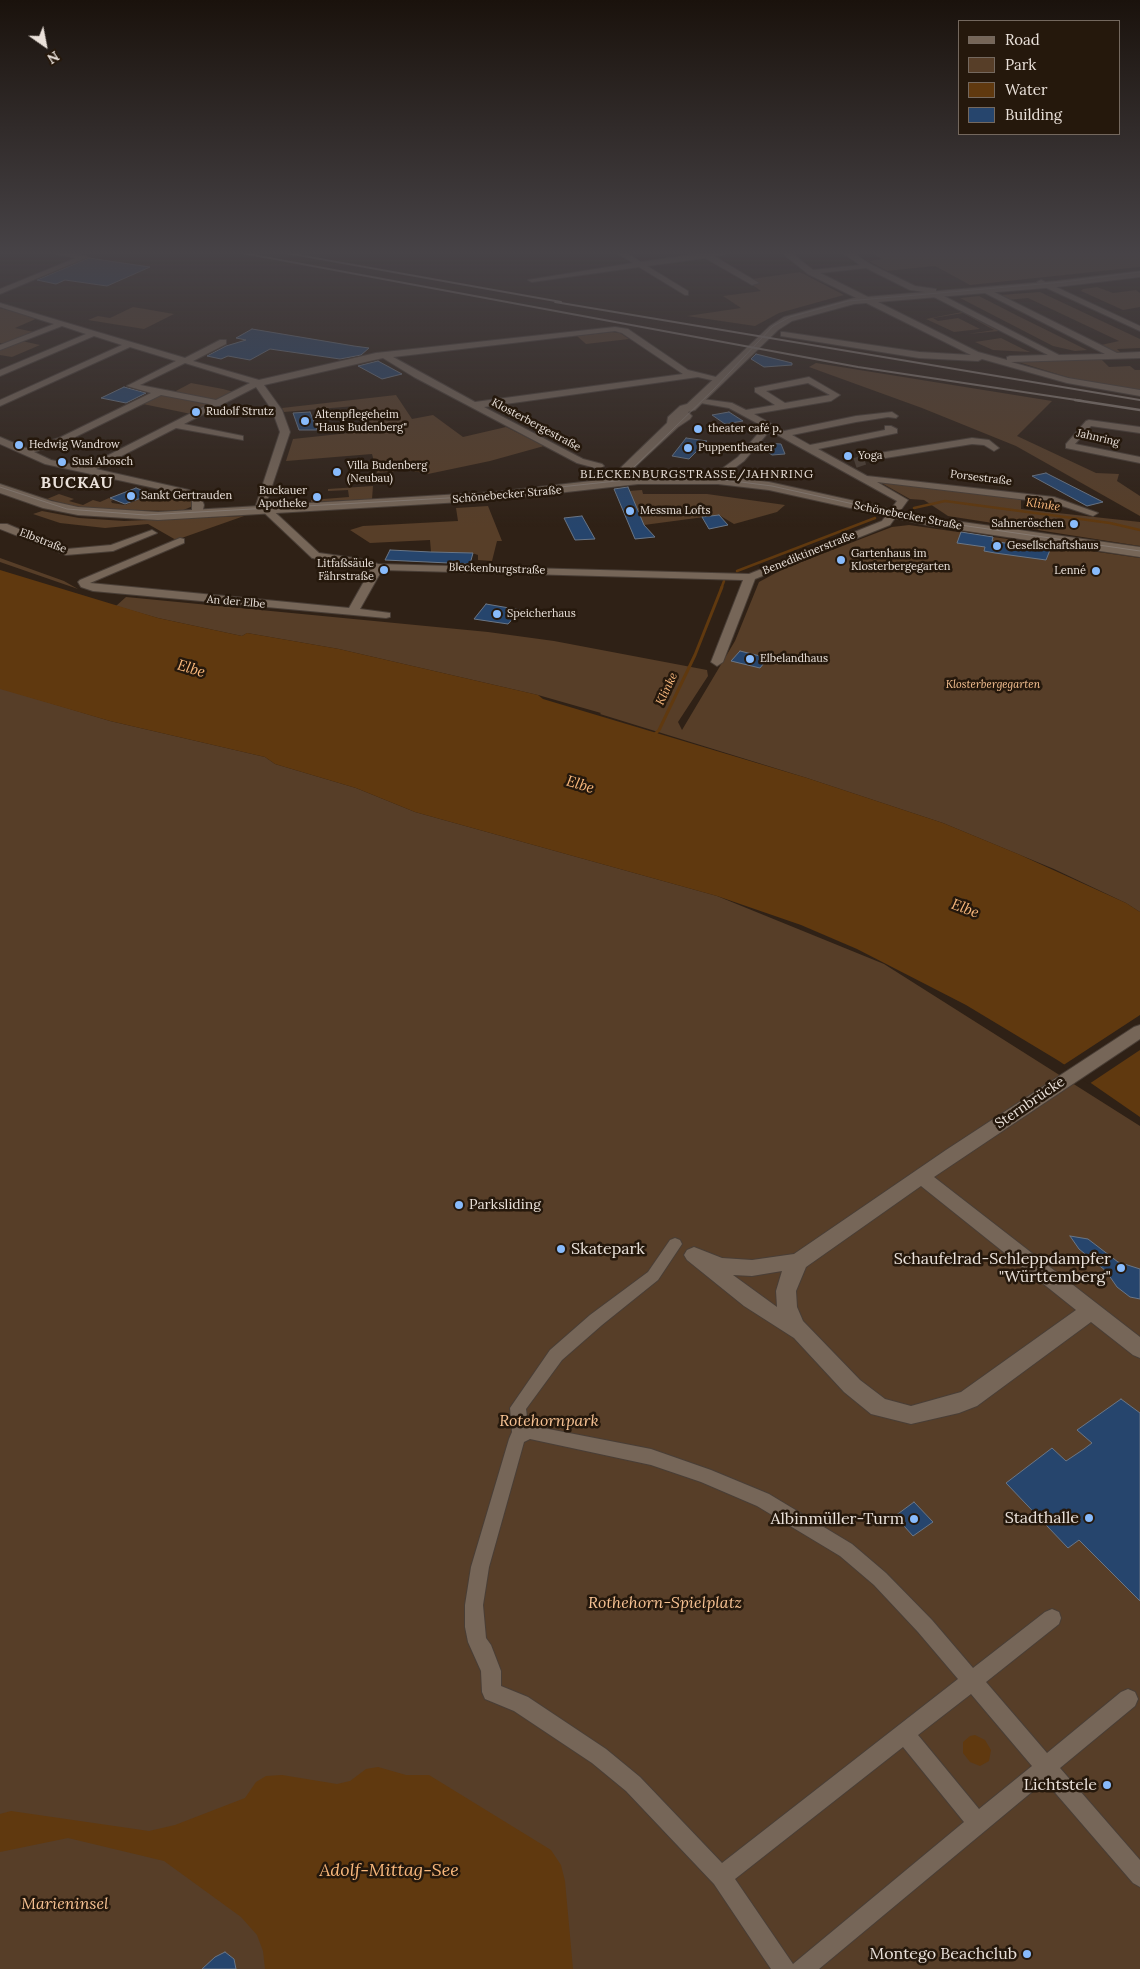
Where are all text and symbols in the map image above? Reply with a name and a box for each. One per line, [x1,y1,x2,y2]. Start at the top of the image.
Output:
north arrow [20,20,70,70]
legend [958,20,1120,135]
text: Road [1005,30,1040,49]
text: N [44,47,63,68]
text: Park [1005,55,1036,74]
text: Water [1005,80,1047,99]
text: Building [1005,105,1062,124]
street label: Klosterbergestraße [489,396,583,454]
place label: Rudolf Strutz [206,405,274,419]
marker: Rudolf Strutz [190,406,202,418]
place label: Altenpflegeheim "Haus Budenberg" [315,408,407,434]
marker: Altenpflegeheim "Haus Budenberg" [299,415,311,427]
place label: theater café p. [708,422,782,436]
marker: theater café p. [692,423,704,435]
street label: Jahnring [1075,427,1121,449]
place label: Hedwig Wandrow [29,438,120,452]
marker: Hedwig Wandrow [13,439,25,451]
place label: Puppentheater [698,441,774,455]
marker: Puppentheater [682,442,694,454]
place label: Yoga [858,449,882,463]
marker: Yoga [842,450,854,462]
place label: Susi Abosch [72,455,133,469]
marker: Susi Abosch [56,456,68,468]
place label: Villa Budenberg (Neubau) [347,459,427,485]
marker: Villa Budenberg (Neubau) [331,466,343,478]
district label: BLECKENBURGSTRASSE/JAHNRING [577,468,817,482]
street label: Porsestraße [949,468,1013,488]
district label: BUCKAU [40,473,114,493]
place label: Buckauer Apotheke [259,484,307,510]
street label: Schönebecker Straße [452,484,562,506]
place label: Sankt Gertrauden [141,489,232,503]
marker: Sankt Gertrauden [125,490,137,502]
marker: Buckauer Apotheke [311,491,323,503]
water label: Klinke [1025,495,1061,515]
street label: Schönebecker Straße [853,499,963,533]
place label: Messma Lofts [640,504,711,518]
marker: Messma Lofts [624,505,636,517]
place label: Sahneröschen [992,517,1064,531]
marker: Sahneröschen [1068,518,1080,530]
street label: Elbstraße [18,526,68,556]
street label: Benediktinerstraße [761,528,857,578]
place label: Gesellschaftshaus [1007,539,1099,553]
marker: Gesellschaftshaus [991,540,1003,552]
place label: Gartenhaus im Klosterbergegarten [851,547,951,573]
marker: Gartenhaus im Klosterbergegarten [835,554,847,566]
place label: Litfaßsäule Fährstraße [317,557,374,583]
street label: Bleckenburgstraße [448,561,546,577]
marker: Litfaßsäule Fährstraße [378,564,390,576]
place label: Lenné [1054,564,1086,578]
marker: Lenné [1090,565,1102,577]
street label: An der Elbe [206,593,266,611]
place label: Speicherhaus [507,607,576,621]
marker: Speicherhaus [491,608,503,620]
place label: Elbelandhaus [760,652,828,666]
marker: Elbelandhaus [744,653,756,665]
water label: Elbe [175,656,207,682]
water label: Klinke [653,670,681,708]
park label: Klosterbergegarten [946,678,1040,692]
water label: Elbe [564,772,596,798]
water label: Elbe [949,896,981,922]
street label: Sternbrücke [992,1074,1068,1132]
place label: Parksliding [469,1197,541,1213]
marker: Parksliding [453,1199,465,1211]
place label: Skatepark [571,1239,645,1259]
marker: Skatepark [555,1243,567,1255]
place label: Schaufelrad-Schleppdampfer "Württemberg" [894,1249,1111,1287]
marker: Schaufelrad-Schleppdampfer "Württemberg" [1115,1262,1127,1274]
park label: Rotehornpark [499,1411,599,1431]
place label: Stadthalle [1005,1508,1079,1528]
place label: Albinmüller-Turm [770,1509,904,1529]
marker: Stadthalle [1083,1512,1095,1524]
marker: Albinmüller-Turm [908,1513,920,1525]
park label: Rothehorn-Spielplatz [588,1593,742,1613]
place label: Lichtstele [1024,1775,1097,1795]
marker: Lichtstele [1101,1779,1113,1791]
water label: Adolf-Mittag-See [319,1860,459,1882]
park label: Marieninsel [21,1894,109,1914]
place label: Montego Beachclub [870,1944,1017,1964]
marker: Montego Beachclub [1021,1948,1033,1960]

